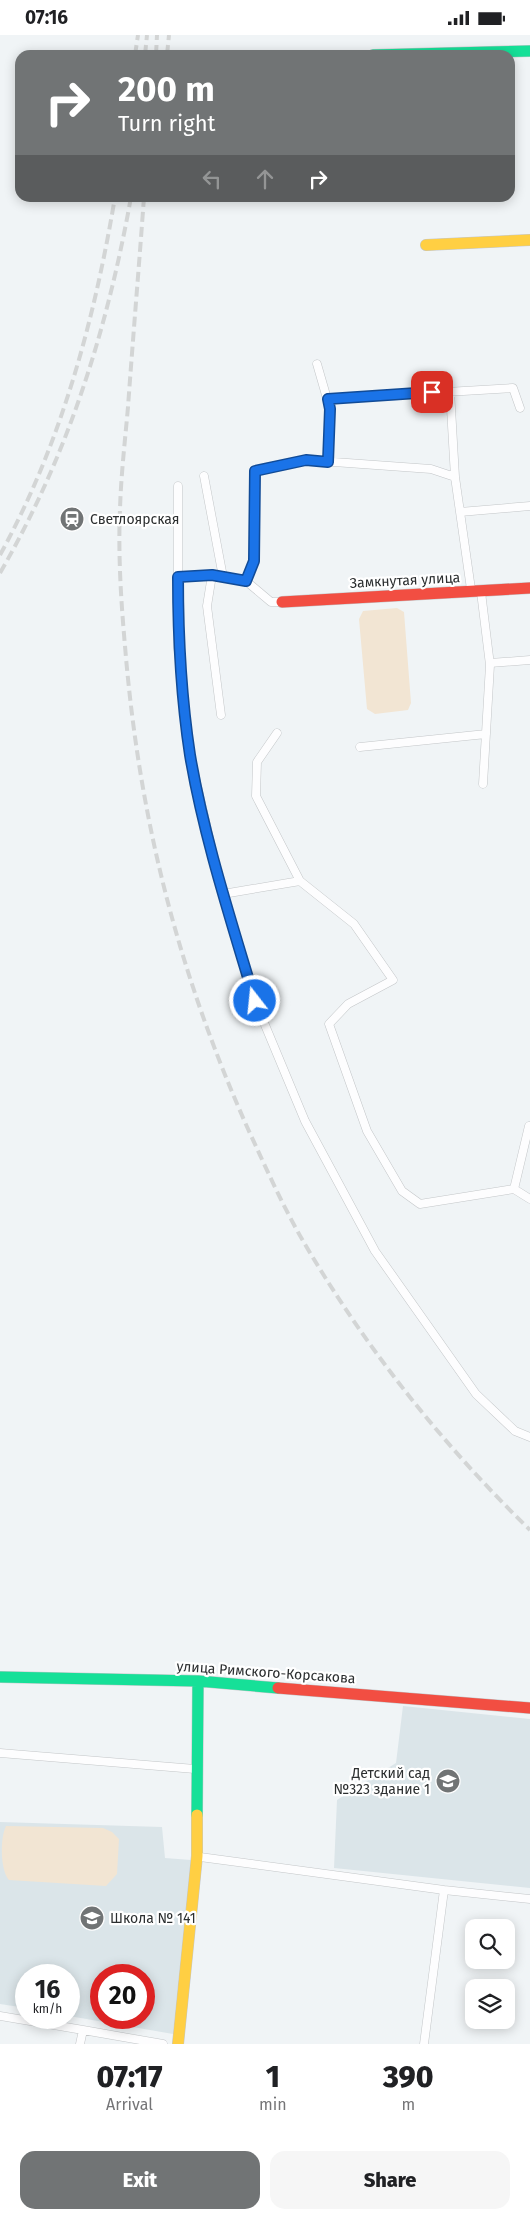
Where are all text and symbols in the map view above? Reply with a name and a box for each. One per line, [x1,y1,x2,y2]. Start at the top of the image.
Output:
text: 07:16 [25,6,68,29]
text: 200 m [118,68,215,110]
icon: right [35,70,100,135]
text: Turn right [118,110,215,137]
icon: left [198,165,226,193]
icon: ahead [251,165,279,193]
icon: right [304,165,332,193]
pin [411,371,453,413]
icon: arrive [418,378,446,406]
station icon: Светлоярская [59,506,85,532]
place label: Светлоярская [90,511,180,528]
street label: Замкнутая улица [349,569,461,592]
position arrow [228,974,280,1026]
street label: улица Римского-Корсакова [176,1658,356,1687]
place label: Детский сад №323 здание 1 [333,1765,430,1798]
school or university icon: Детский сад №323 здание 1 [435,1768,461,1794]
school or university icon: Школа № 141 [79,1905,105,1931]
place label: Школа № 141 [110,1910,196,1927]
map controls [465,1919,515,2029]
button: search [465,1919,515,1969]
speed limit sign: 20 [90,1964,155,2029]
text: 16 [35,1975,60,2005]
button: layers [465,1979,515,2029]
text: km/h [33,2002,62,2016]
text: 07:17 [96,2059,163,2095]
text: 1 [266,2059,280,2095]
text: 390 [383,2059,434,2095]
text: Arrival [106,2095,153,2114]
text: min [259,2095,287,2114]
text: m [401,2095,415,2114]
button: Exit [20,2151,260,2209]
button: Share [270,2151,510,2209]

